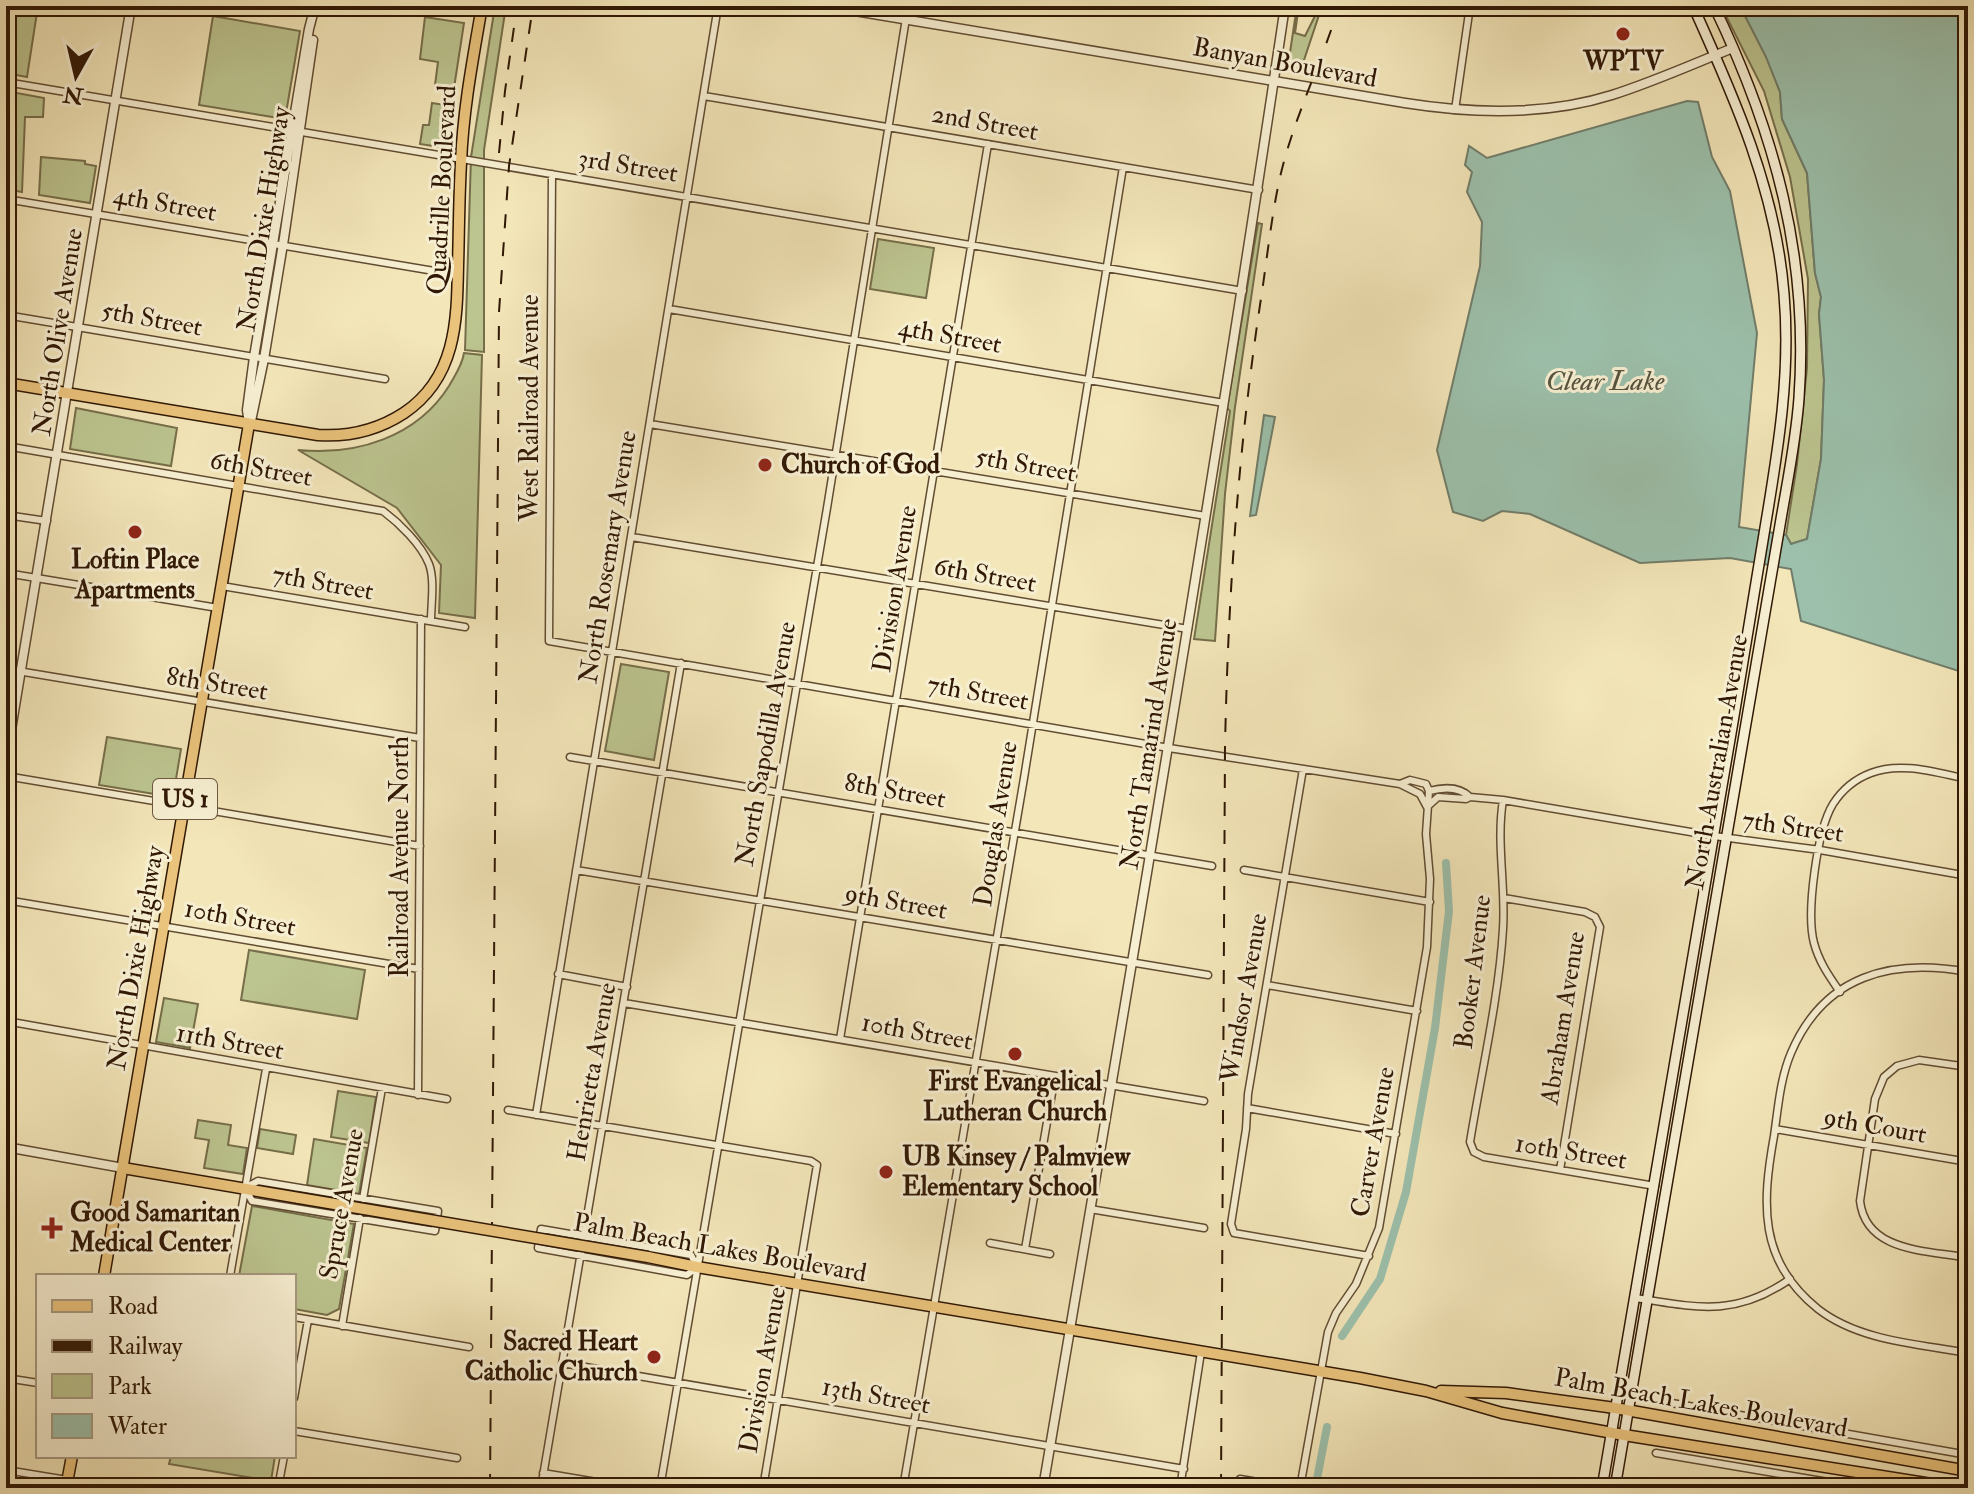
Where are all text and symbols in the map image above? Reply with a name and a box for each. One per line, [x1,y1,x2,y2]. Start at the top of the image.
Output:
marker: WPTV [1614,25,1632,43]
street label: Banyan Boulevard [1190,31,1380,95]
north arrow [36,36,116,116]
place label: WPTV [1582,46,1665,78]
text: N [61,80,86,110]
street label: Quadrille Boulevard [421,84,463,295]
street label: 2nd Street [929,98,1041,148]
street label: North Dixie Highway [230,104,298,334]
street label: 3rd Street [576,142,680,190]
street label: 4th Street [111,179,219,229]
street label: North Olive Avenue [26,226,90,438]
street label: 5th Street [99,294,205,344]
street label: West Railroad Avenue [514,294,546,523]
street label: 4th Street [896,311,1004,361]
water label: Clear Lake [1546,364,1665,399]
street label: North Rosemary Avenue [572,428,644,686]
street label: 5th Street [973,440,1079,490]
street label: 6th Street [207,444,315,494]
place label: Church of God [781,449,940,481]
marker: Church of God [756,456,774,474]
street label: Division Avenue [866,503,924,675]
marker: Loftin Place Apartments [126,523,144,541]
place label: Loftin Place Apartments [71,544,199,607]
street label: 6th Street [931,550,1039,600]
street label: 7th Street [270,558,376,608]
street label: North Tamarind Avenue [1113,616,1185,872]
street label: North Sapodilla Avenue [729,619,804,869]
street label: North Australian Avenue [1679,632,1755,892]
street label: 8th Street [164,660,270,708]
street label: 7th Street [925,668,1031,718]
street label: Railroad Avenue North [384,736,416,978]
street label: Douglas Avenue [967,739,1025,909]
street label: 8th Street [842,766,948,816]
road number: US 1 [153,779,217,819]
street label: 7th Street [1740,804,1846,850]
street label: North Dixie Highway [101,843,172,1073]
street label: 9th Street [840,877,950,927]
street label: 10th Street [182,892,298,944]
street label: Booker Avenue [1448,893,1498,1051]
street label: Windsor Avenue [1213,911,1275,1086]
street label: Abraham Avenue [1533,929,1592,1108]
street label: Henrietta Avenue [561,980,623,1164]
street label: 10th Street [859,1006,975,1058]
street label: 11th Street [174,1017,286,1067]
marker: First Evangelical Lutheran Church [1006,1045,1024,1063]
street label: Carver Avenue [1344,1064,1402,1220]
place label: First Evangelical Lutheran Church [923,1066,1107,1128]
street label: 9th Court [1819,1101,1929,1151]
street label: Spruce Avenue [313,1126,372,1282]
street label: 10th Street [1513,1127,1629,1177]
place label: UB Kinsey / Palmview Elementary School [902,1141,1131,1204]
marker: UB Kinsey / Palmview Elementary School [877,1163,895,1181]
place label: Good Samaritan Medical Center [69,1197,241,1259]
street label: Palm Beach Lakes Boulevard [571,1206,869,1290]
marker: Good Samaritan Medical Center [41,1217,63,1239]
legend [36,1274,296,1458]
street label: Division Avenue [733,1284,793,1456]
text: Road [108,1291,158,1322]
place label: Sacred Heart Catholic Church [465,1326,639,1388]
text: Railway [108,1331,183,1362]
marker: Sacred Heart Catholic Church [645,1348,663,1366]
street label: Palm Beach Lakes Boulevard [1552,1361,1850,1445]
text: Park [108,1371,152,1402]
street label: 13th Street [819,1371,933,1421]
text: Water [107,1411,167,1442]

